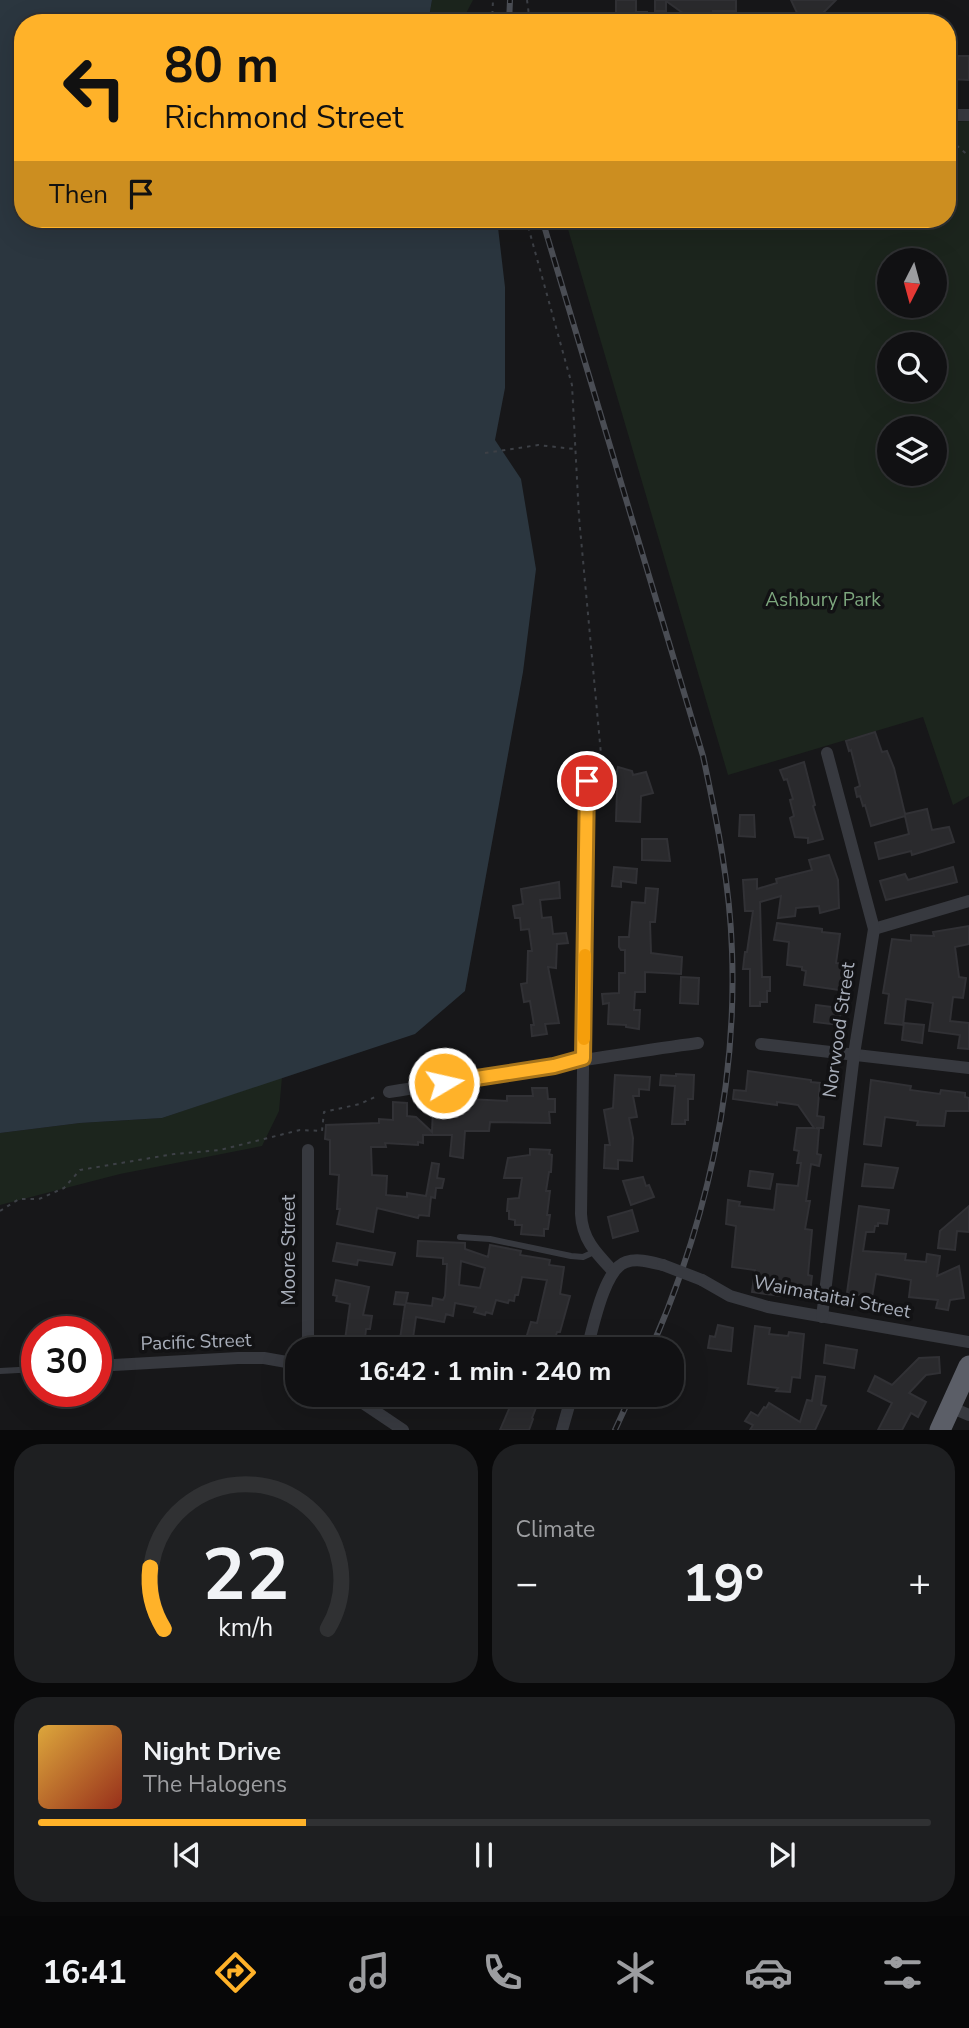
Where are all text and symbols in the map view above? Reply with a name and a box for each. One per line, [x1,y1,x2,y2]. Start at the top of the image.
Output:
text: 80 m [164,32,279,99]
icon: left [49,42,140,133]
text: Richmond Street [164,96,403,139]
icon: arrive [122,175,160,213]
text: Then [49,177,108,212]
north arrow [877,248,947,318]
map controls [877,248,947,486]
button: search [877,332,947,402]
button: layers [877,416,947,486]
park label: Ashbury Park [765,587,881,613]
pin [557,751,617,811]
icon: arrive [568,762,606,800]
street label: Norwood Street [817,960,861,1100]
position arrow [407,1046,481,1120]
street label: Moore Street [276,1194,302,1305]
street label: Waimataitai Street [751,1269,913,1325]
speed limit sign: 30 [21,1316,112,1407]
street label: Pacific Street [140,1327,252,1357]
text: 16:42 · 1 min · 240 m [358,1354,611,1389]
text: Climate [516,1514,595,1545]
text: 22 [202,1526,289,1626]
text: 19° [682,1548,764,1619]
text: − [516,1558,538,1609]
text: + [908,1558,931,1609]
text: km/h [218,1611,273,1645]
text: Night Drive [143,1734,281,1769]
text: The Halogens [143,1769,287,1800]
icon: previous [168,1836,206,1874]
icon: pause [465,1836,503,1874]
icon: next [763,1836,801,1874]
icon: directions [211,1948,260,1997]
icon: music [345,1948,394,1997]
icon: phone [478,1948,527,1997]
icon: climate [611,1948,660,1997]
icon: car [744,1948,793,1997]
icon: filters [878,1948,927,1997]
text: 16:41 [42,1951,127,1994]

